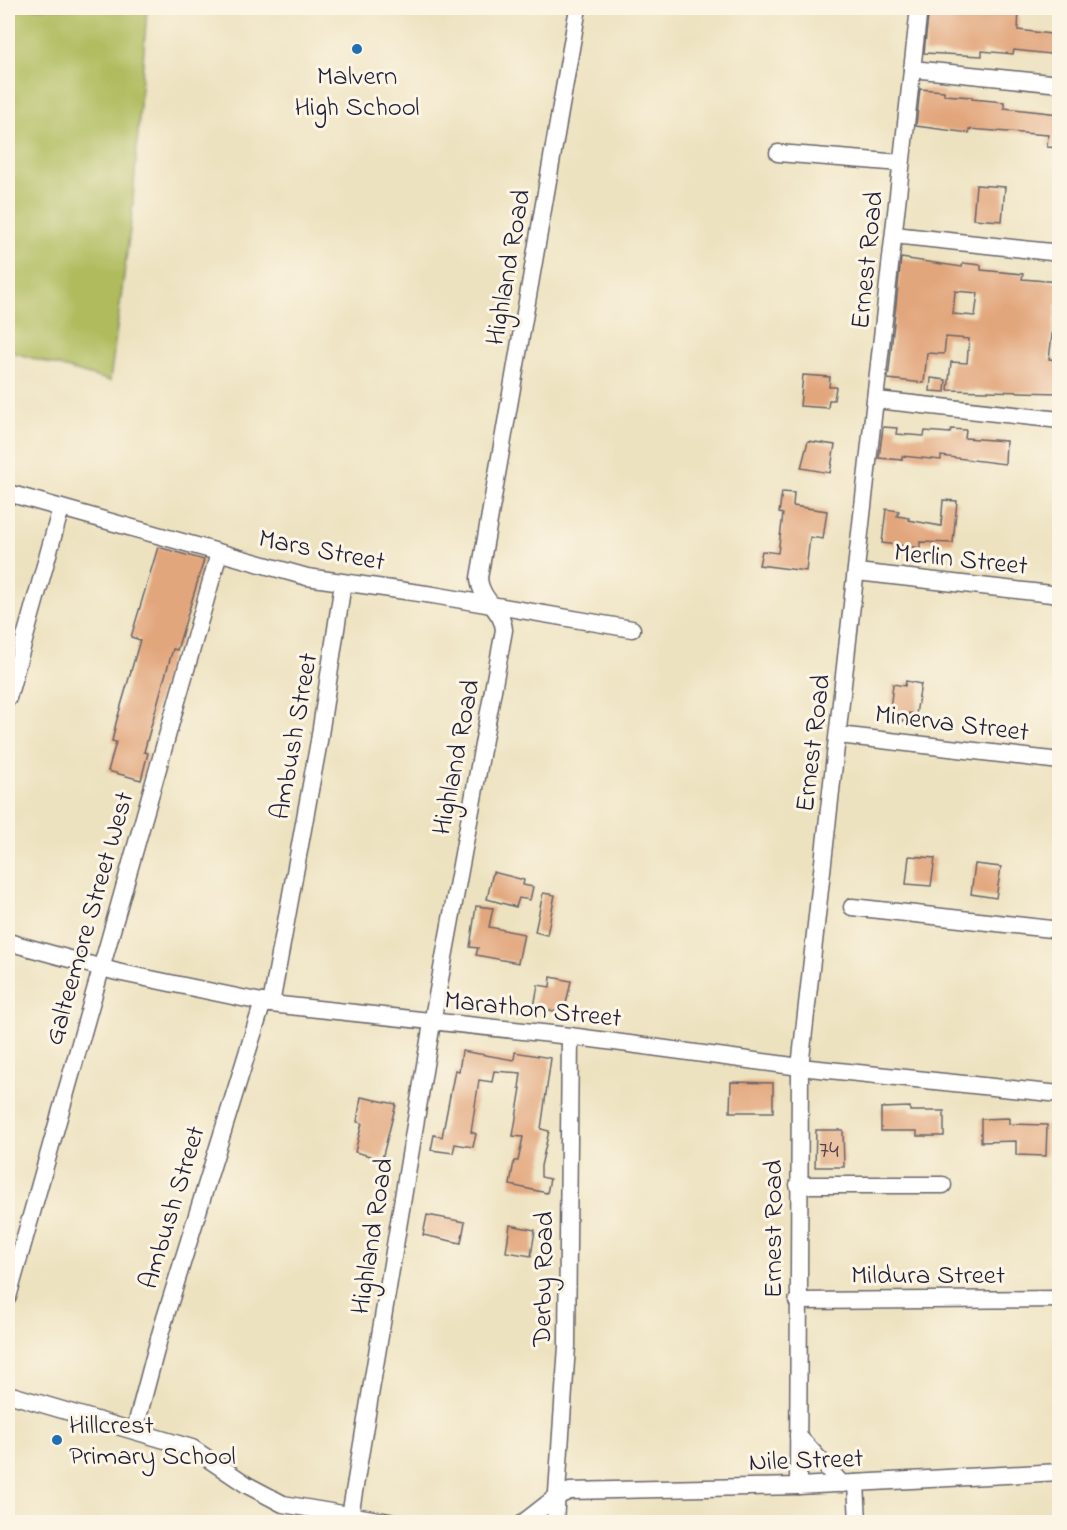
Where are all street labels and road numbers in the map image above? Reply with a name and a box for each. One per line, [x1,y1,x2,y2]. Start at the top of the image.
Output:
street label: Highland Road [477,186,542,348]
street label: Ernest Road [842,189,895,331]
street label: Mars Street [255,520,388,583]
street label: Merlin Street [892,534,1030,587]
street label: Ambush Street [262,650,329,823]
street label: Ernest Road [787,672,842,814]
street label: Highland Road [423,676,492,839]
street label: Minerva Street [872,696,1031,753]
street label: Galteemore Street West [36,787,145,1050]
street label: Marathon Street [442,982,623,1039]
street label: Ambush Street [130,1121,217,1294]
street label: Highland Road [342,1156,405,1317]
street label: Ernest Road [755,1160,794,1298]
street label: Derby Road [524,1211,565,1348]
street label: Mildura Street [851,1257,1005,1296]
street label: Nile Street [748,1440,864,1483]

